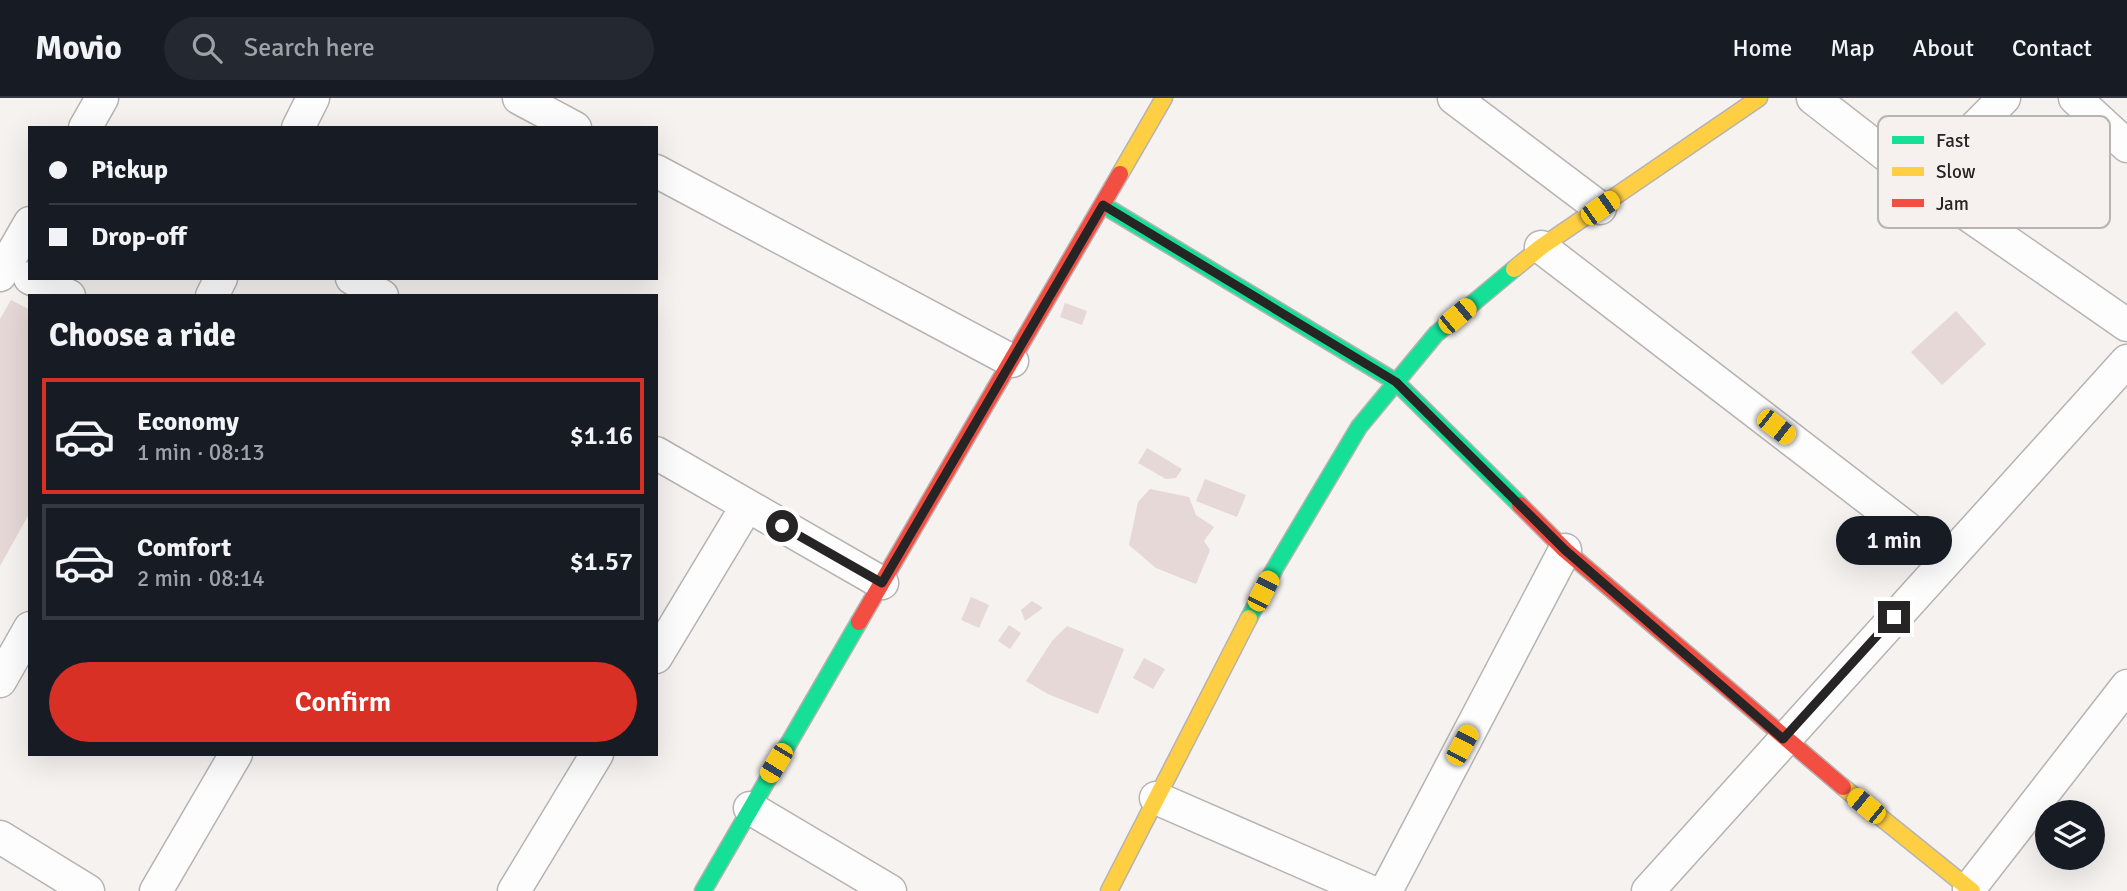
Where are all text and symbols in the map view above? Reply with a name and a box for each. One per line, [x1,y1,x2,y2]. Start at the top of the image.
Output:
search box [164,17,654,80]
text: Movio [35,28,122,69]
icon: search [188,29,226,67]
text: Search here [244,32,375,64]
text: Home [1732,33,1792,63]
text: Map [1830,33,1875,63]
text: About [1913,33,1974,63]
text: Contact [2012,33,2092,63]
legend [1878,116,2110,228]
text: Fast [1936,129,1970,153]
text: Pickup [91,154,168,186]
text: Slow [1936,160,1976,184]
car [1577,187,1624,229]
text: Jam [1936,192,1969,216]
text: Drop-off [91,221,187,253]
car [1435,294,1480,338]
text: Choose a ride [49,316,236,355]
icon: car [53,405,116,468]
text: Economy [137,406,239,438]
car [1753,406,1800,448]
text: $1.16 [570,420,633,452]
text: 1 min · 08:13 [137,438,265,467]
route start [766,510,798,542]
callout: 1 min [1836,516,1952,564]
text: 1 min [1866,526,1922,555]
icon: car [53,531,116,594]
text: Comfort [137,532,231,564]
text: $1.57 [570,546,633,578]
text: 2 min · 08:14 [137,564,265,593]
car [1245,568,1282,614]
route end [1878,601,1910,633]
button: Confirm [49,662,637,742]
car [1443,722,1482,768]
car [757,740,796,786]
car [1844,785,1889,827]
map controls [2035,800,2105,870]
button: layers [2035,800,2105,870]

